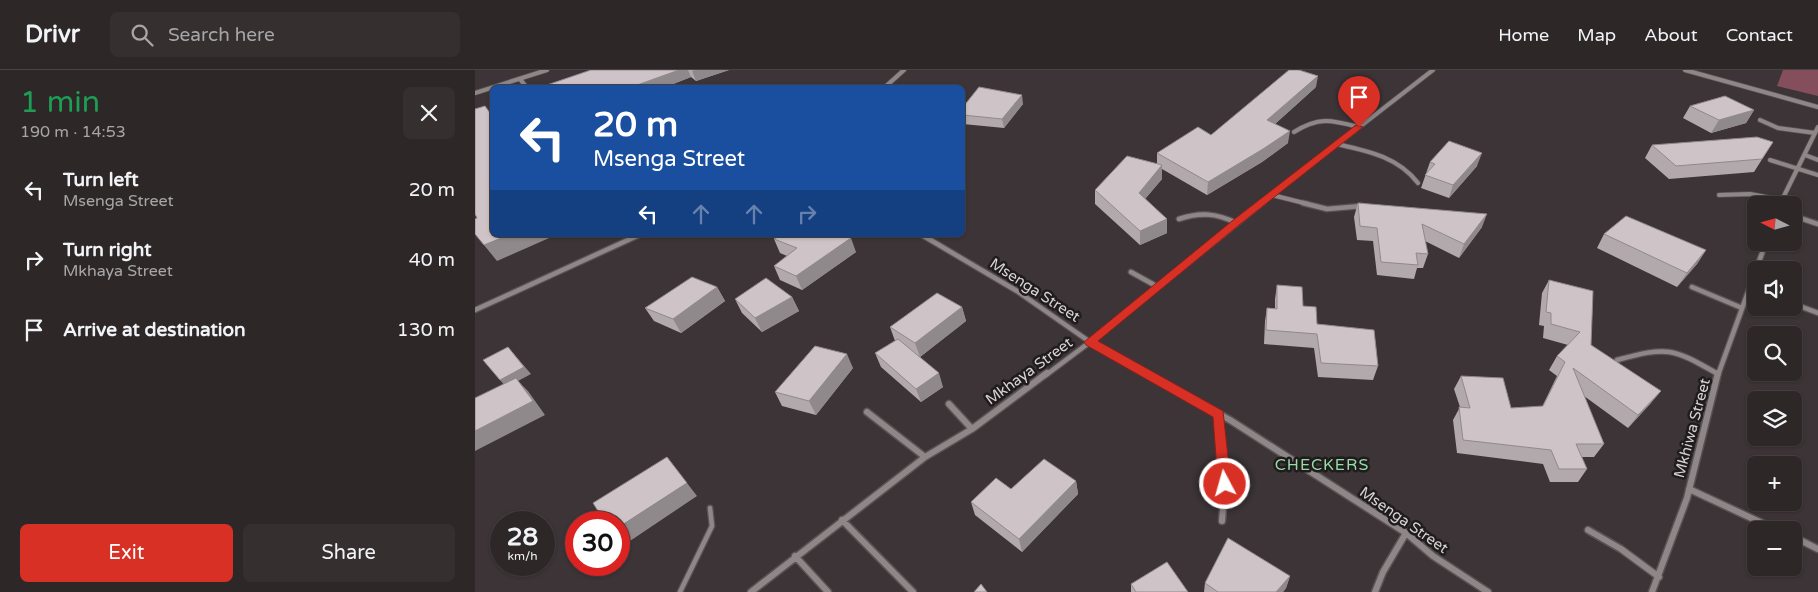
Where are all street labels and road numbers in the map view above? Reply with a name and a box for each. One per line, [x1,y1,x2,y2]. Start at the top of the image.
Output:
street label: Msenga Street [987,254,1084,326]
street label: Mkhaya Street [982,333,1076,409]
street label: Mkhiwa Street [1670,376,1714,480]
street label: Msenga Street [1356,483,1452,557]

